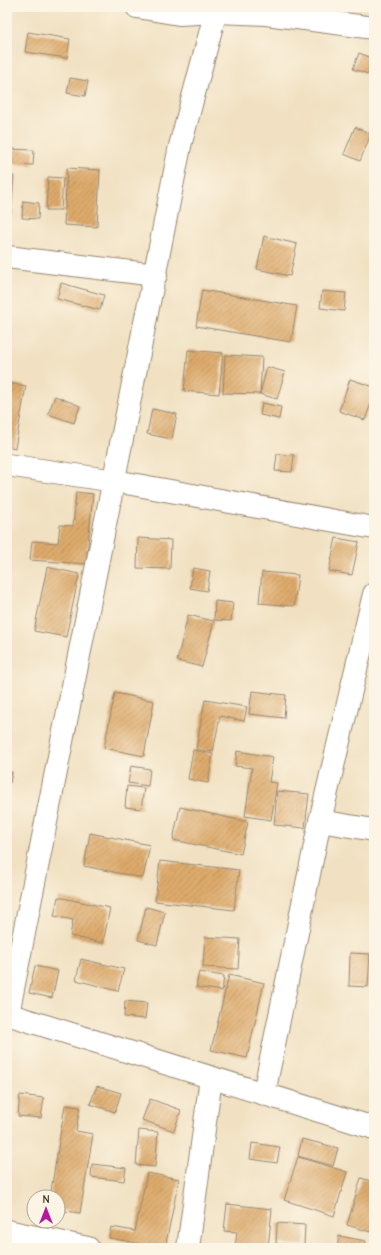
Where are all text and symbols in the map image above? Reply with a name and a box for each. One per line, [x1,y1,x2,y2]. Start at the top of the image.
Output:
north arrow [26,1189,66,1229]
text: N [42,1193,50,1206]

